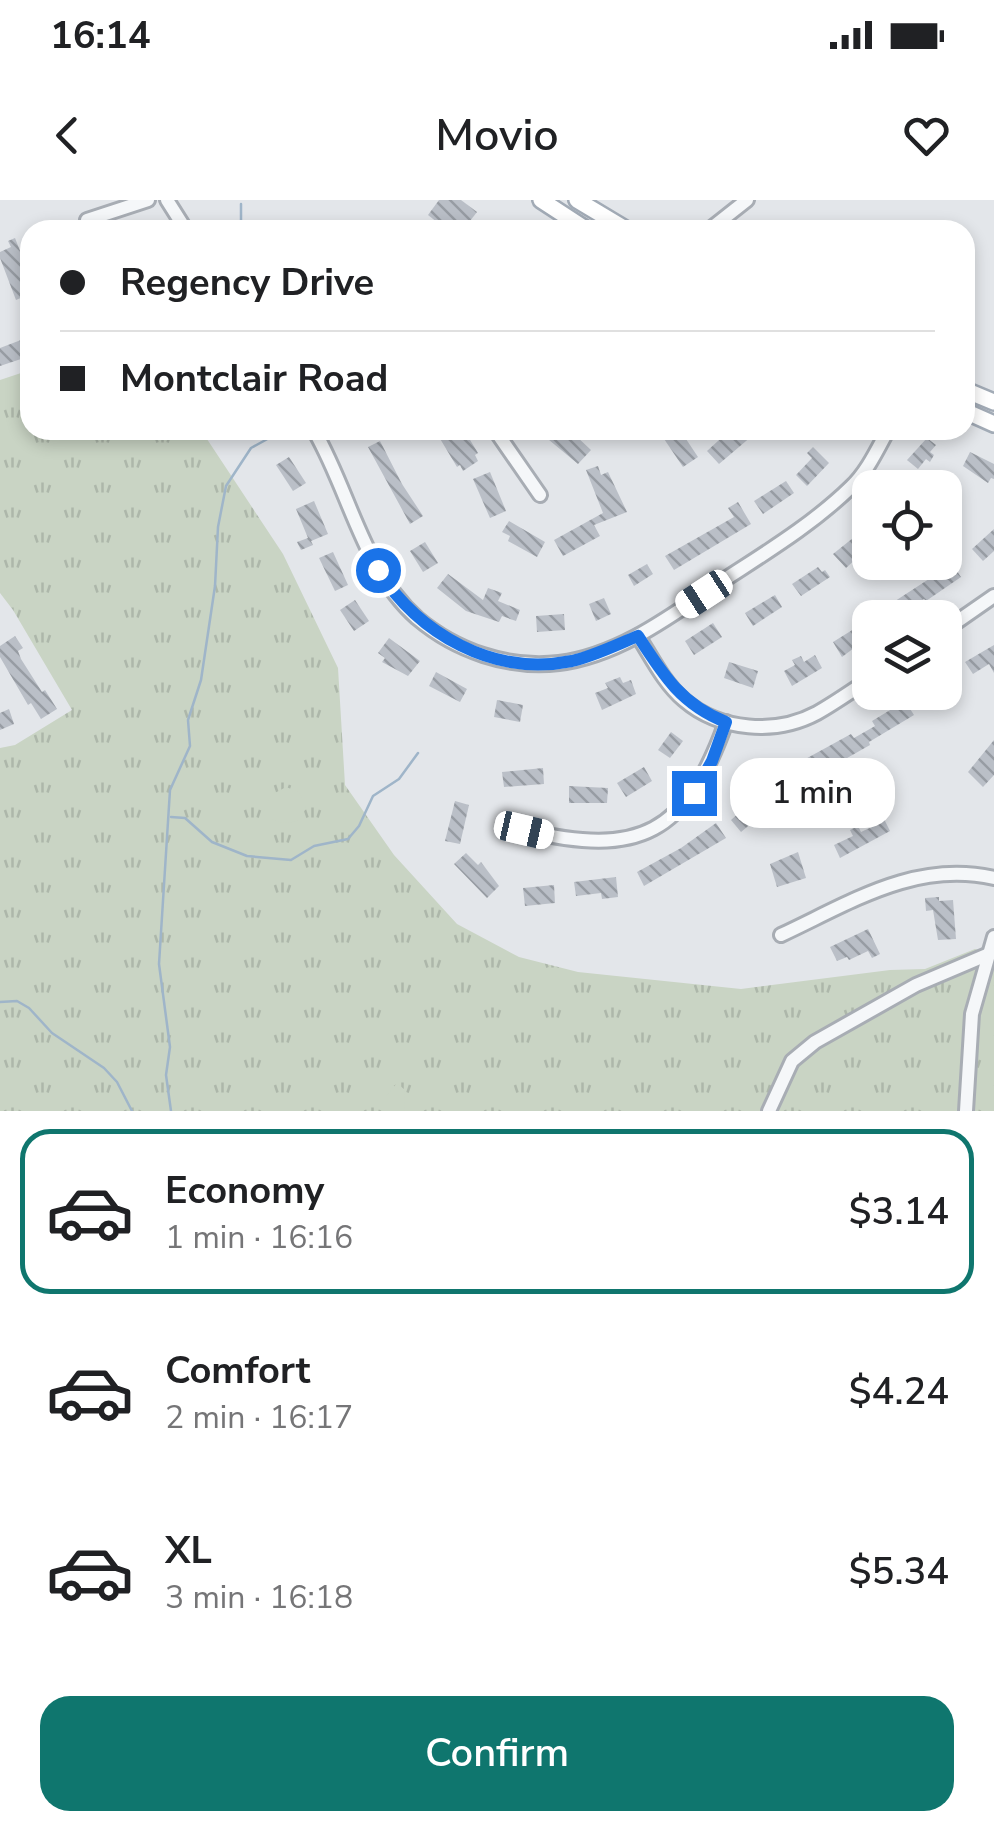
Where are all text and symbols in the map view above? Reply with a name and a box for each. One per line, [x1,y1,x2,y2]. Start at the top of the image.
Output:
text: 16:14 [50,10,151,61]
text: Movio [435,105,559,166]
icon: back [40,108,95,163]
icon: heart [899,108,954,163]
text: Regency Drive [120,257,374,308]
text: Montclair Road [120,353,388,404]
map controls [852,470,962,710]
button: locate [852,470,962,580]
route start [356,548,401,593]
car [671,565,737,623]
button: layers [852,600,962,710]
callout: 1 min [729,758,894,828]
route end [672,771,717,816]
text: 1 min [772,771,853,814]
car [491,809,557,851]
text: Economy [165,1165,324,1216]
icon: car [45,1167,135,1257]
text: $3.14 [849,1186,949,1237]
text: 1 min · 16:16 [165,1216,353,1259]
text: Comfort [165,1345,310,1396]
icon: car [45,1347,135,1437]
text: $4.24 [849,1366,949,1417]
text: 2 min · 16:17 [165,1396,353,1439]
text: XL [165,1525,212,1576]
icon: car [45,1527,135,1617]
text: $5.34 [849,1546,949,1597]
text: 3 min · 16:18 [165,1576,353,1619]
button: Confirm [40,1696,954,1811]

